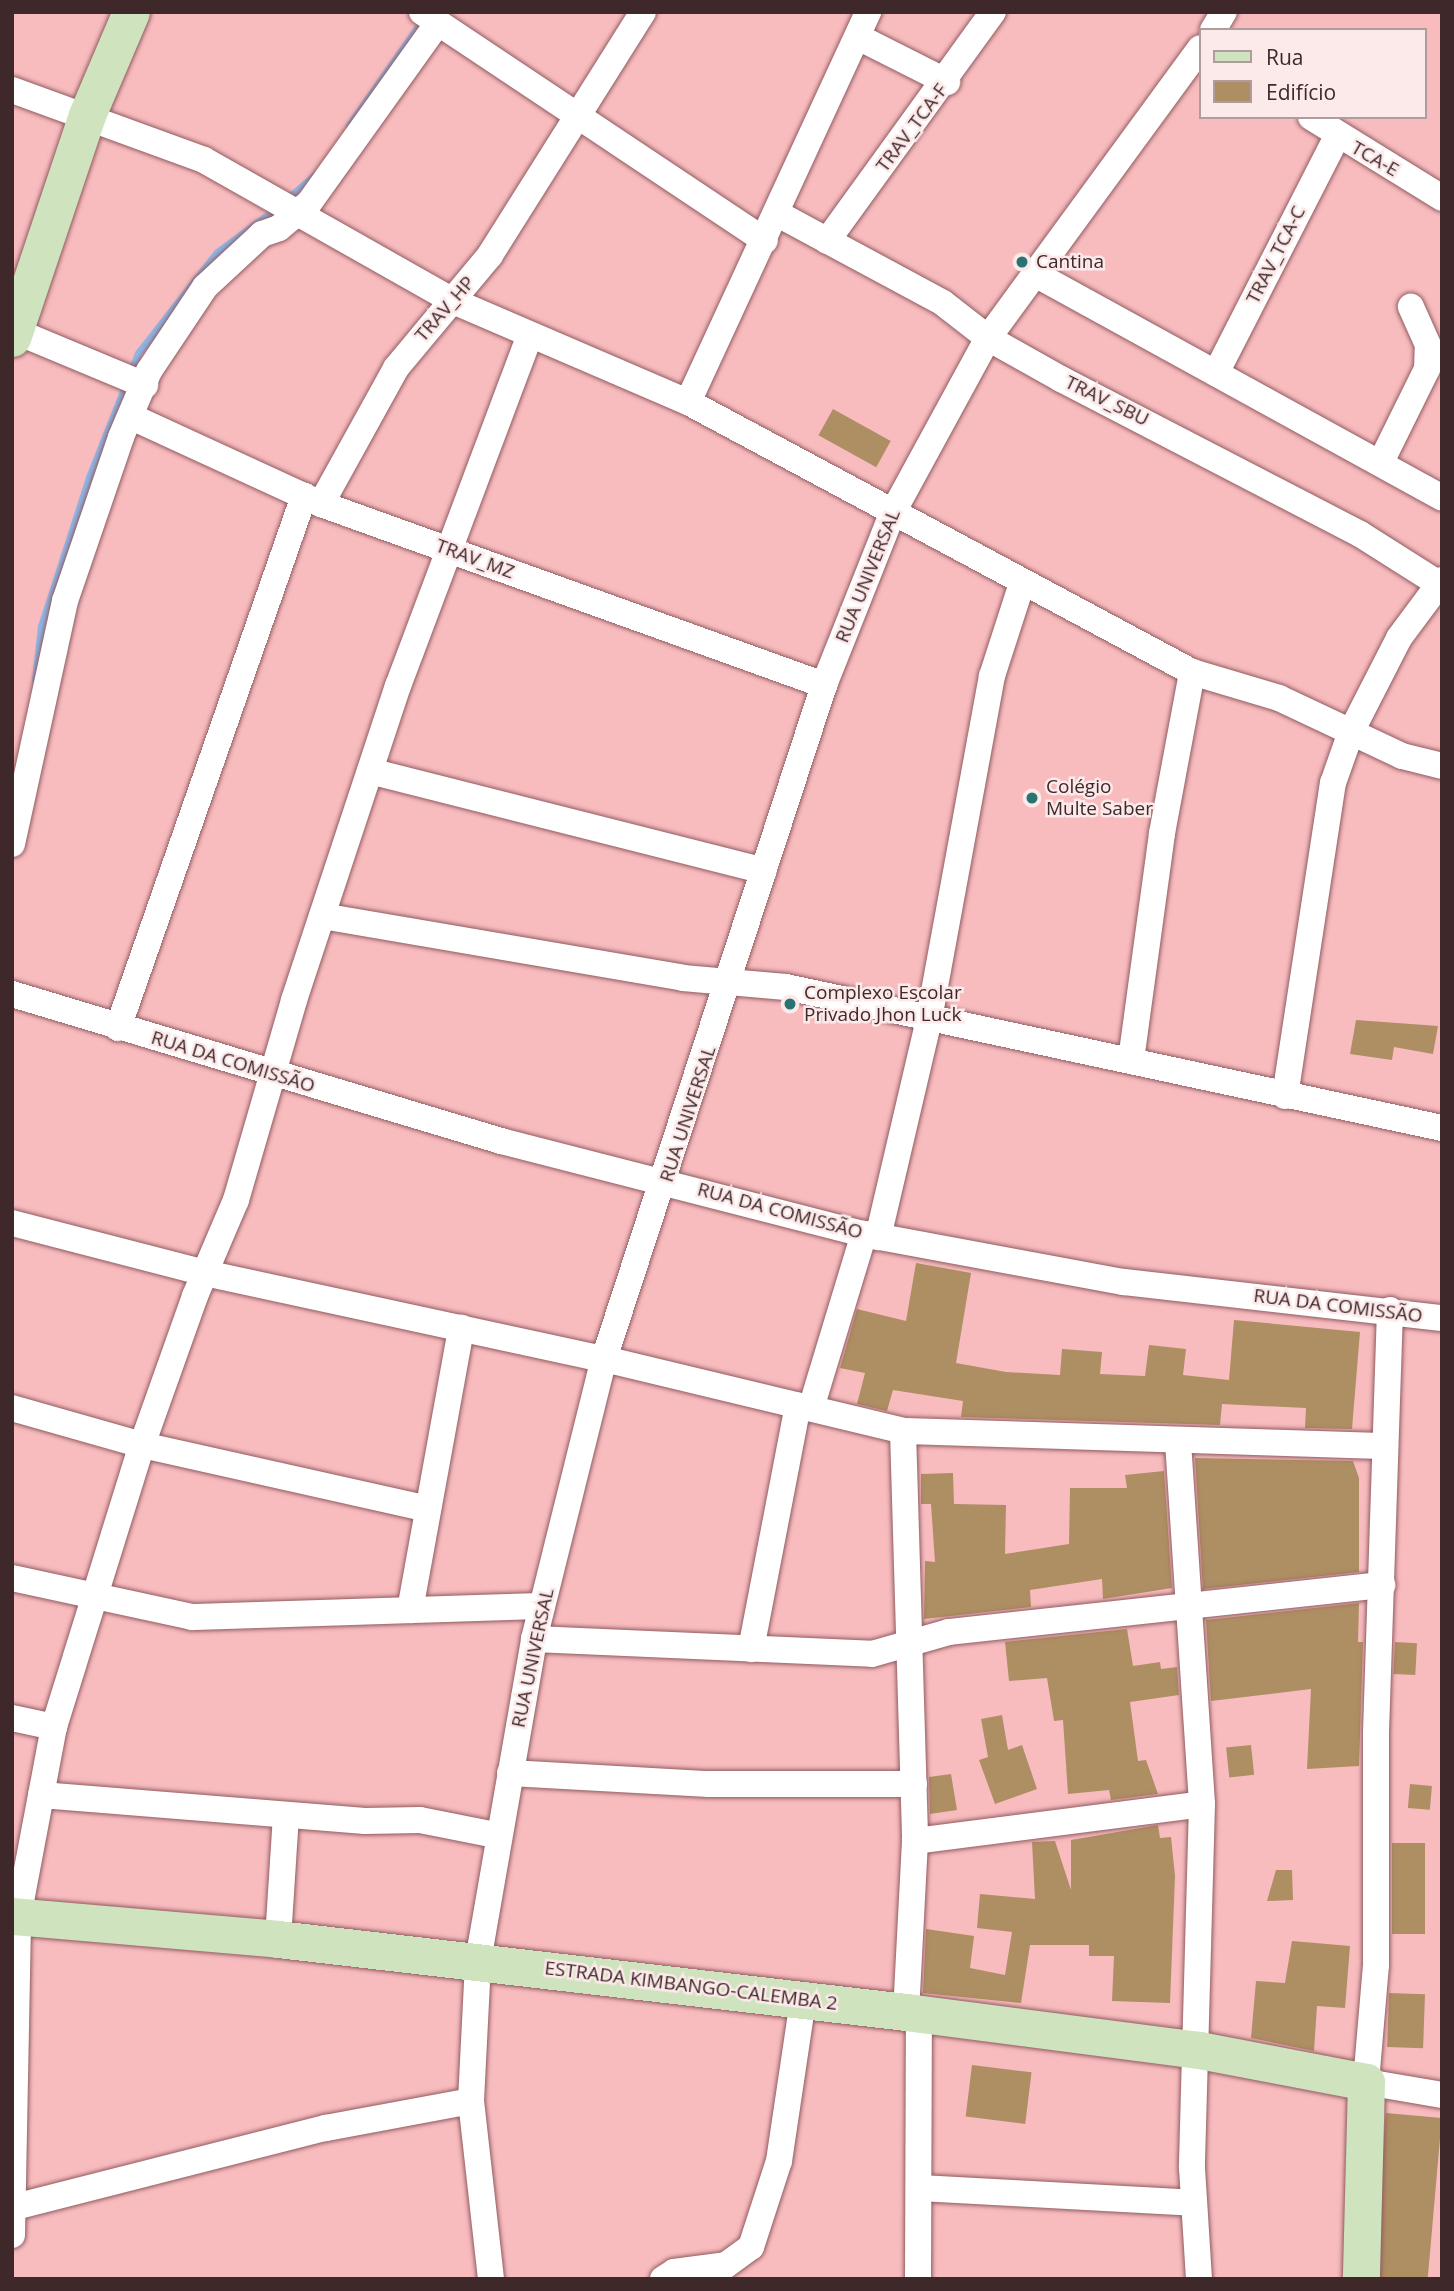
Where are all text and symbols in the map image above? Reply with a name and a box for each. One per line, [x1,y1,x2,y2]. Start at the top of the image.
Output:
legend [1198,28,1426,119]
text: Rua [1266,43,1304,71]
text: Edifício [1266,78,1336,106]
street label: TRAV_TCA-F [872,80,952,176]
street label: TCA-E [1347,136,1403,182]
street label: TRAV_TCA-C [1242,202,1310,308]
place label: Cantina [1036,251,1104,273]
marker: Cantina [1014,254,1030,270]
street label: TRAV_HP [410,272,480,346]
street label: TRAV_SBU [1061,371,1153,431]
street label: RUA UNIVERSAL [831,506,905,646]
street label: TRAV_MZ [433,534,517,584]
place label: Colégio Multe Saber [1046,776,1153,820]
marker: Colégio Multe Saber [1024,790,1040,806]
place label: Complexo Escolar Privado Jhon Luck [804,982,962,1026]
marker: Complexo Escolar Privado Jhon Luck [782,996,798,1012]
street label: RUA DA COMISSÃO [148,1026,318,1098]
street label: RUA UNIVERSAL [655,1043,721,1185]
street label: RUA DA COMISSÃO [695,1178,865,1244]
street label: RUA DA COMISSÃO [1252,1284,1424,1328]
street label: RUA UNIVERSAL [507,1586,559,1730]
street label: ESTRADA KIMBANGO-CALEMBA 2 [543,1957,839,2015]

